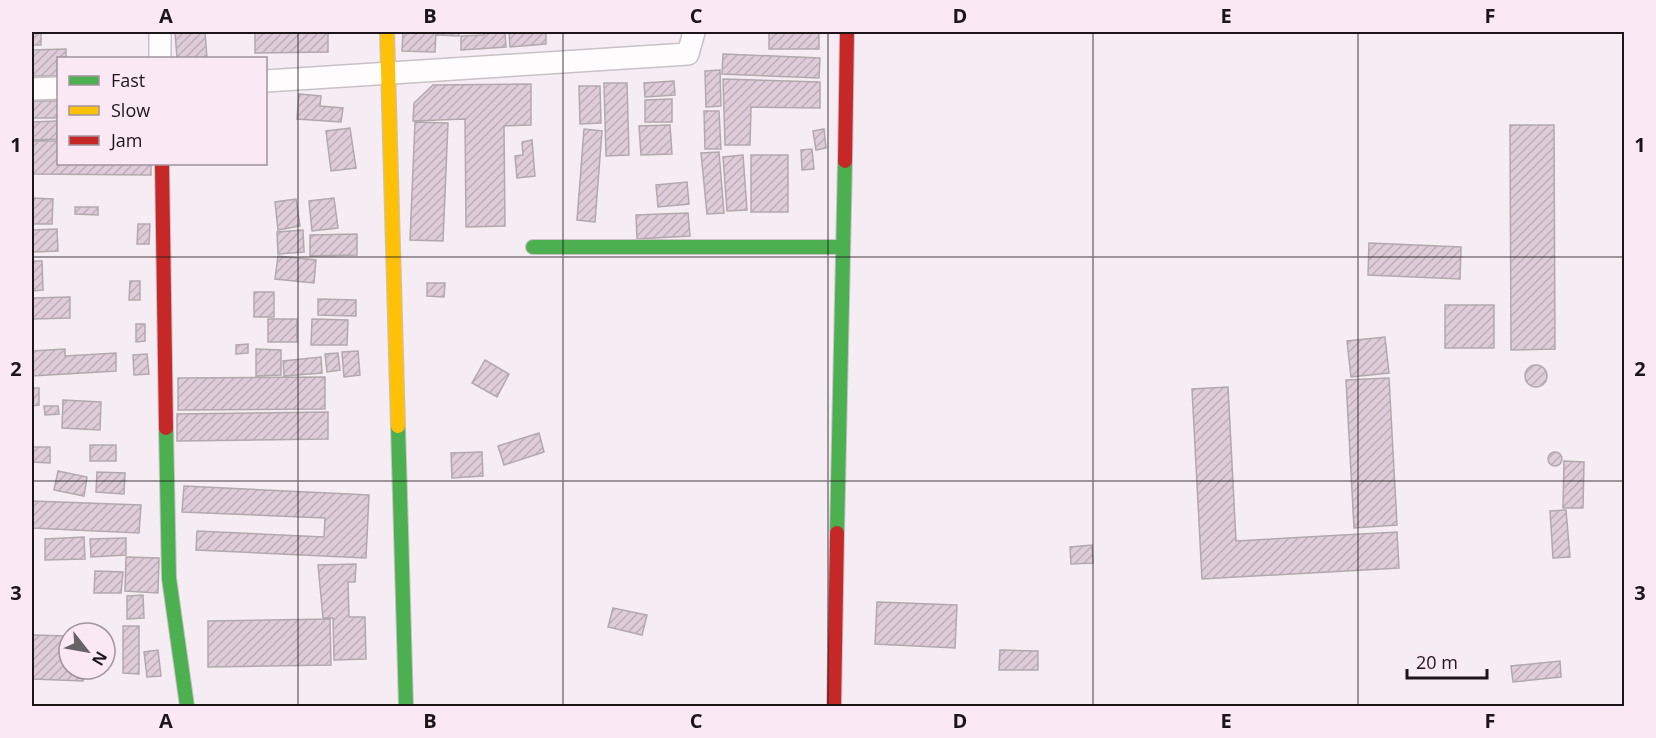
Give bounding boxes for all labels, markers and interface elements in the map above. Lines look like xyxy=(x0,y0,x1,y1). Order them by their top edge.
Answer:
text: A xyxy=(159,2,173,29)
text: B xyxy=(423,2,437,29)
text: C xyxy=(690,2,703,29)
text: D xyxy=(953,2,967,29)
text: E xyxy=(1220,2,1232,29)
text: F xyxy=(1485,2,1495,29)
legend xyxy=(57,57,267,165)
text: Fast xyxy=(111,68,145,92)
text: Slow xyxy=(111,98,150,122)
text: Jam xyxy=(109,128,143,152)
text: 1 xyxy=(10,131,22,158)
text: 1 xyxy=(1634,131,1646,158)
text: 2 xyxy=(10,355,22,382)
text: 2 xyxy=(1634,355,1646,382)
text: 3 xyxy=(10,579,22,606)
text: 3 xyxy=(1634,579,1646,606)
north arrow xyxy=(57,621,117,681)
scale bar xyxy=(1407,642,1486,680)
text: N xyxy=(87,647,113,670)
text: 20 m xyxy=(1416,650,1458,674)
text: A xyxy=(159,707,173,734)
text: B xyxy=(423,707,437,734)
text: C xyxy=(690,707,703,734)
text: D xyxy=(953,707,967,734)
text: E xyxy=(1220,707,1232,734)
text: F xyxy=(1485,707,1495,734)

